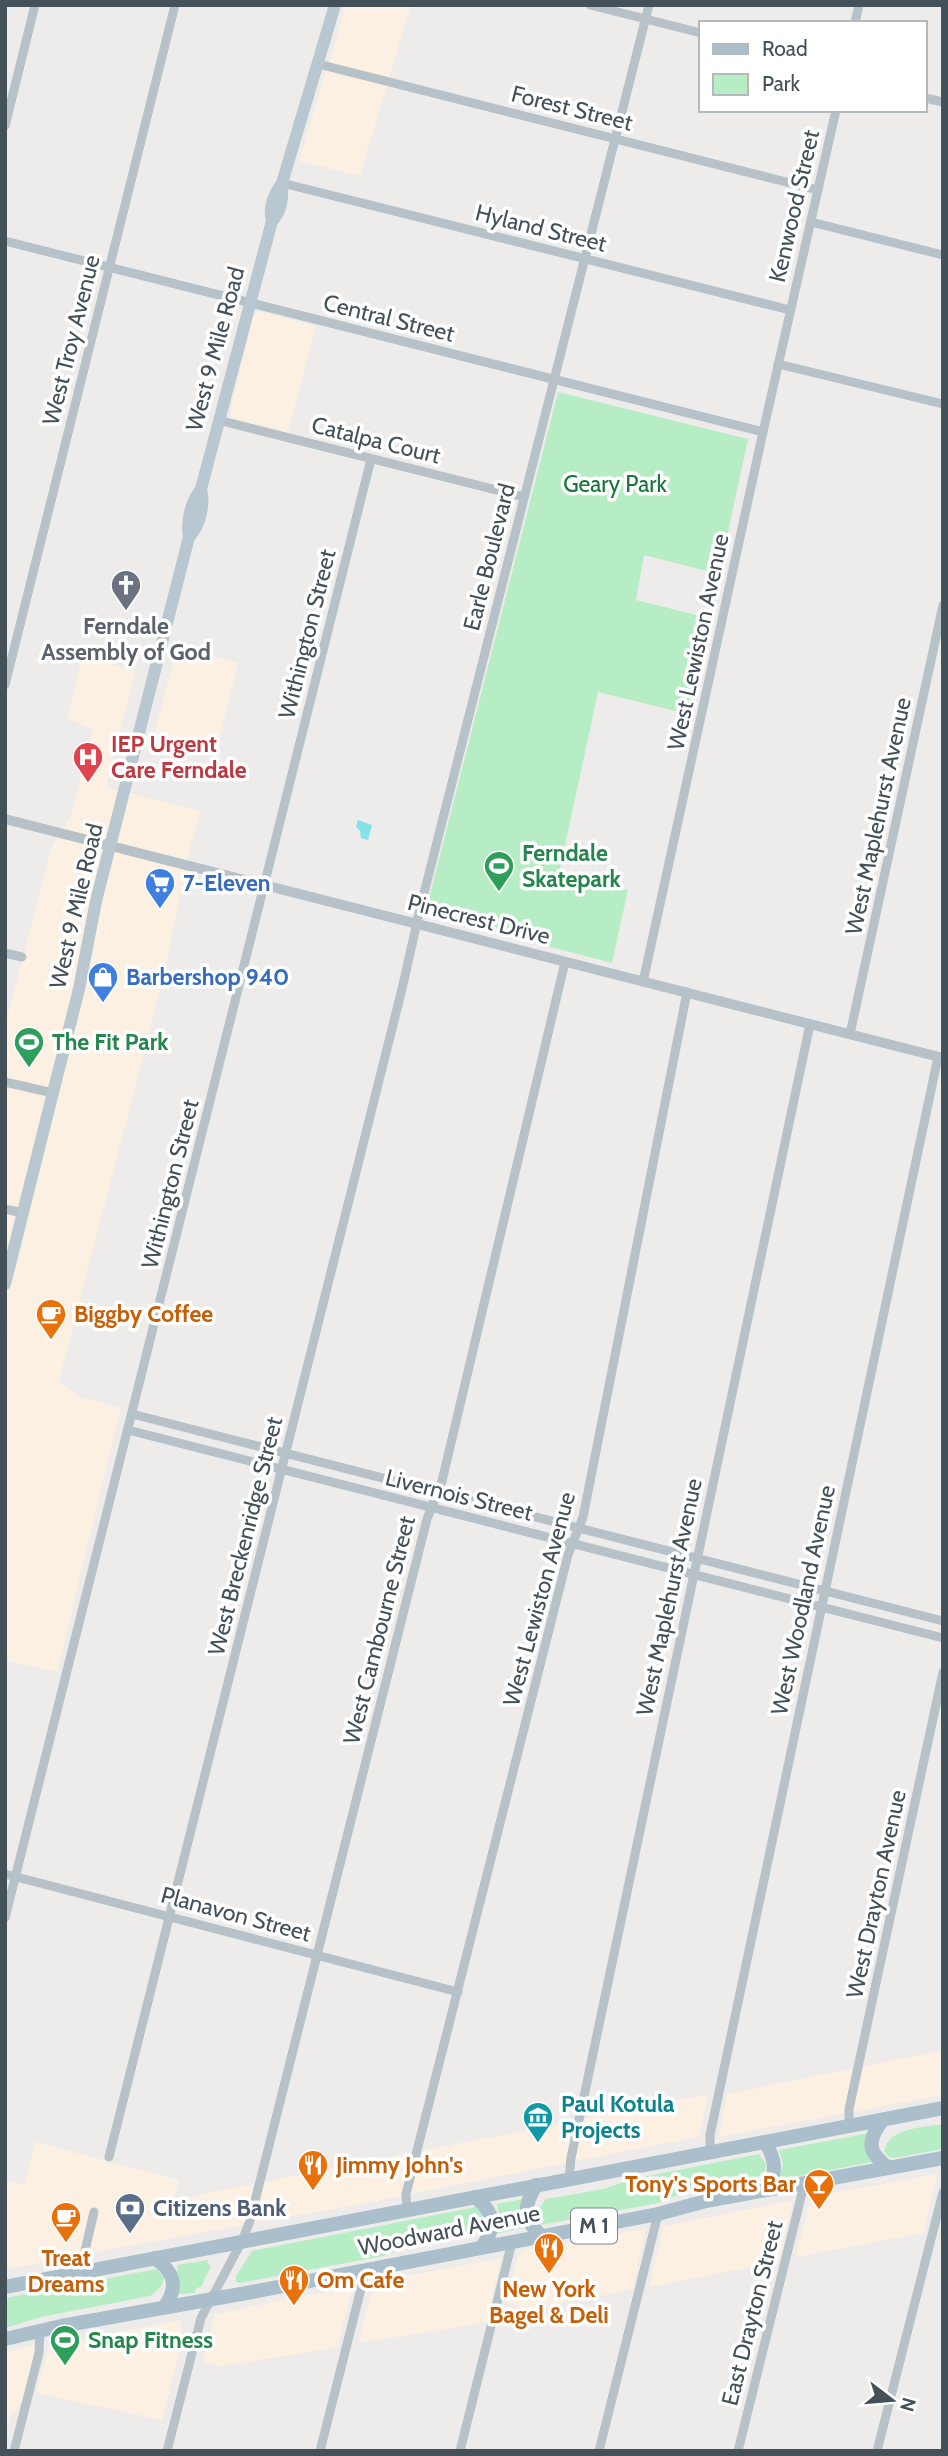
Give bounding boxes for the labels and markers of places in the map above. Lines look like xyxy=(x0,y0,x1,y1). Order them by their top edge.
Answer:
church icon: Ferndale Assembly of God xyxy=(109,568,143,612)
place label: Ferndale Assembly of God xyxy=(41,612,211,666)
place label: IEP Urgent Care Ferndale xyxy=(111,730,247,784)
hospital icon: IEP Urgent Care Ferndale xyxy=(71,740,105,784)
place label: Ferndale Skatepark xyxy=(522,839,621,893)
sports icon: Ferndale Skatepark xyxy=(482,849,516,893)
supermarket icon: 7-Eleven xyxy=(143,866,177,910)
place label: 7-Eleven xyxy=(183,869,270,897)
shop icon: Barbershop 940 xyxy=(86,960,120,1004)
place label: Barbershop 940 xyxy=(126,963,289,991)
sports icon: The Fit Park xyxy=(12,1025,46,1069)
place label: The Fit Park xyxy=(52,1028,169,1056)
cafe icon: Biggby Coffee xyxy=(34,1297,68,1341)
place label: Biggby Coffee xyxy=(74,1300,213,1328)
place label: Paul Kotula Projects xyxy=(561,2090,675,2144)
museum icon: Paul Kotula Projects xyxy=(521,2100,555,2144)
restaurant icon: Jimmy John's xyxy=(296,2148,330,2192)
place label: Jimmy John's xyxy=(335,2151,463,2179)
bar icon: Tony's Sports Bar xyxy=(802,2167,836,2211)
place label: Tony's Sports Bar xyxy=(625,2170,796,2198)
bank icon: Citizens Bank xyxy=(113,2191,147,2235)
place label: Citizens Bank xyxy=(153,2194,287,2222)
cafe icon: Treat Dreams xyxy=(49,2200,83,2244)
restaurant icon: New York Bagel & Deli xyxy=(532,2231,566,2275)
place label: Treat Dreams xyxy=(28,2244,105,2298)
restaurant icon: Om Cafe xyxy=(277,2263,311,2307)
place label: Om Cafe xyxy=(317,2266,405,2294)
place label: New York Bagel & Deli xyxy=(489,2275,609,2329)
sports icon: Snap Fitness xyxy=(48,2323,82,2367)
place label: Snap Fitness xyxy=(88,2326,213,2354)

